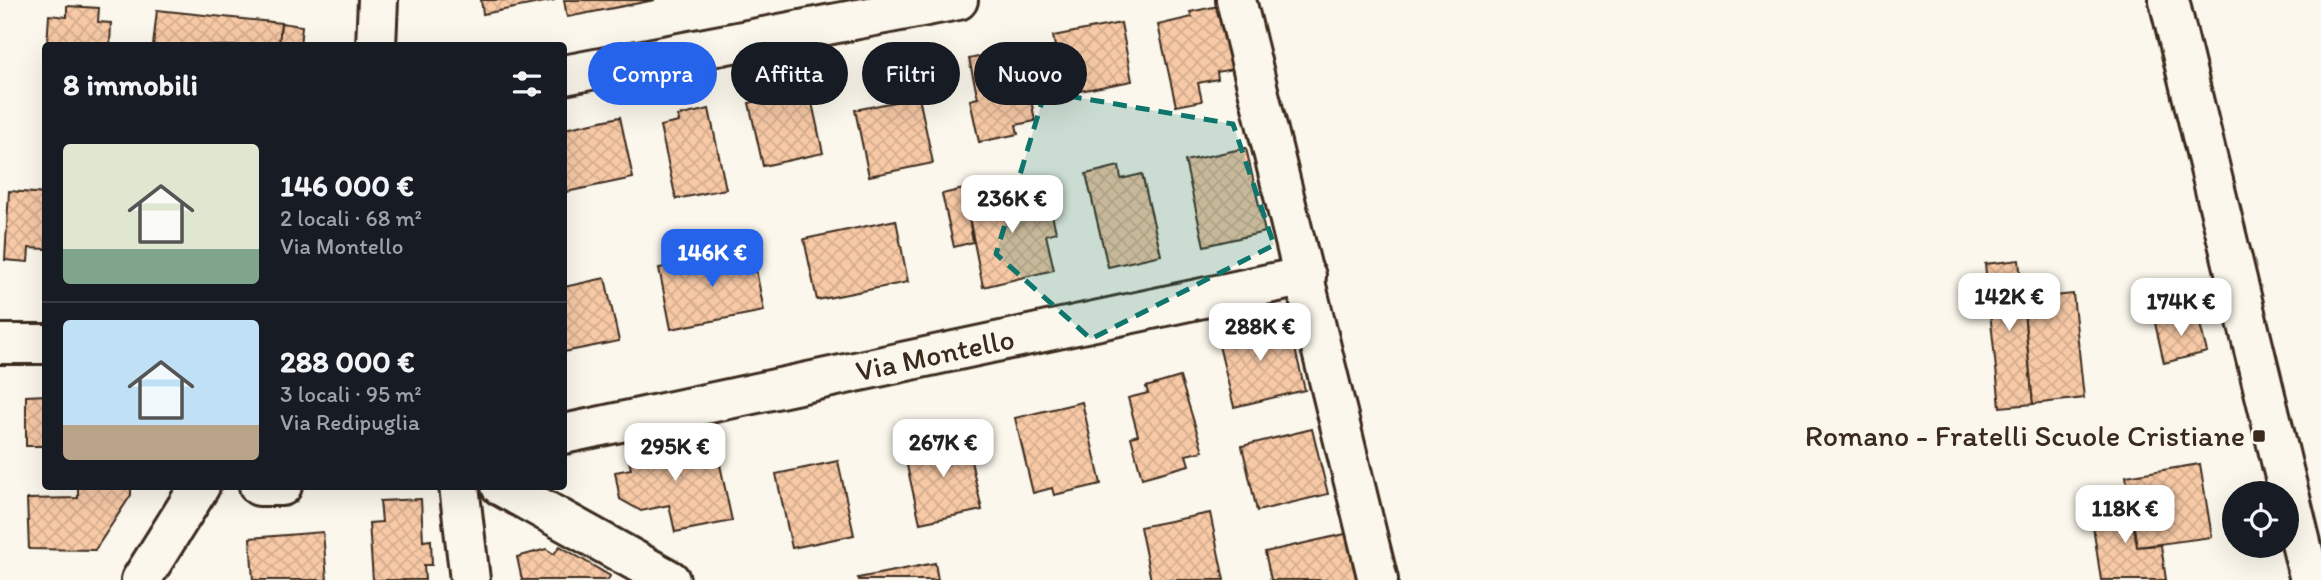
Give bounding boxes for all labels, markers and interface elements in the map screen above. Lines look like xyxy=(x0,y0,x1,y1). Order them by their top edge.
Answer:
chip: Compra xyxy=(588,42,717,105)
chip: Affitta xyxy=(731,42,848,105)
chip: Filtri xyxy=(862,42,960,105)
chip: Nuovo xyxy=(974,42,1087,105)
icon: filters xyxy=(508,65,546,103)
text: 8 immobili xyxy=(63,66,198,103)
text: 146 000 € xyxy=(280,167,414,204)
icon: home xyxy=(119,172,203,256)
pin: 236K € xyxy=(955,176,1069,235)
text: 236K € xyxy=(977,184,1047,212)
text: 2 locali · 68 m² xyxy=(280,204,422,232)
pin: 146K € xyxy=(655,230,769,289)
text: Via Montello xyxy=(280,232,403,260)
text: 146K € xyxy=(677,238,747,266)
pin: 142K € xyxy=(1952,274,2066,333)
pin: 174K € xyxy=(2124,278,2238,338)
text: 142K € xyxy=(1974,282,2044,310)
text: 174K € xyxy=(2147,287,2215,315)
pin: 288K € xyxy=(1203,304,1317,363)
text: 288K € xyxy=(1225,312,1295,340)
street label: Via Montello xyxy=(852,320,1017,389)
text: 288 000 € xyxy=(280,343,415,380)
icon: home xyxy=(119,348,203,432)
text: 3 locali · 95 m² xyxy=(280,380,422,408)
text: Via Redipuglia xyxy=(280,408,420,436)
place label: Romano - Fratelli Scuole Cristiane xyxy=(1805,417,2245,454)
pin: 267K € xyxy=(886,420,1000,479)
pin: 295K € xyxy=(618,424,732,483)
text: 267K € xyxy=(909,428,977,456)
marker: Romano - Fratelli Scuole Cristiane xyxy=(2251,428,2267,444)
text: 295K € xyxy=(640,432,710,460)
map controls xyxy=(2222,481,2299,558)
button: locate xyxy=(2222,481,2299,558)
pin: 118K € xyxy=(2068,486,2182,545)
text: 118K € xyxy=(2092,494,2158,522)

